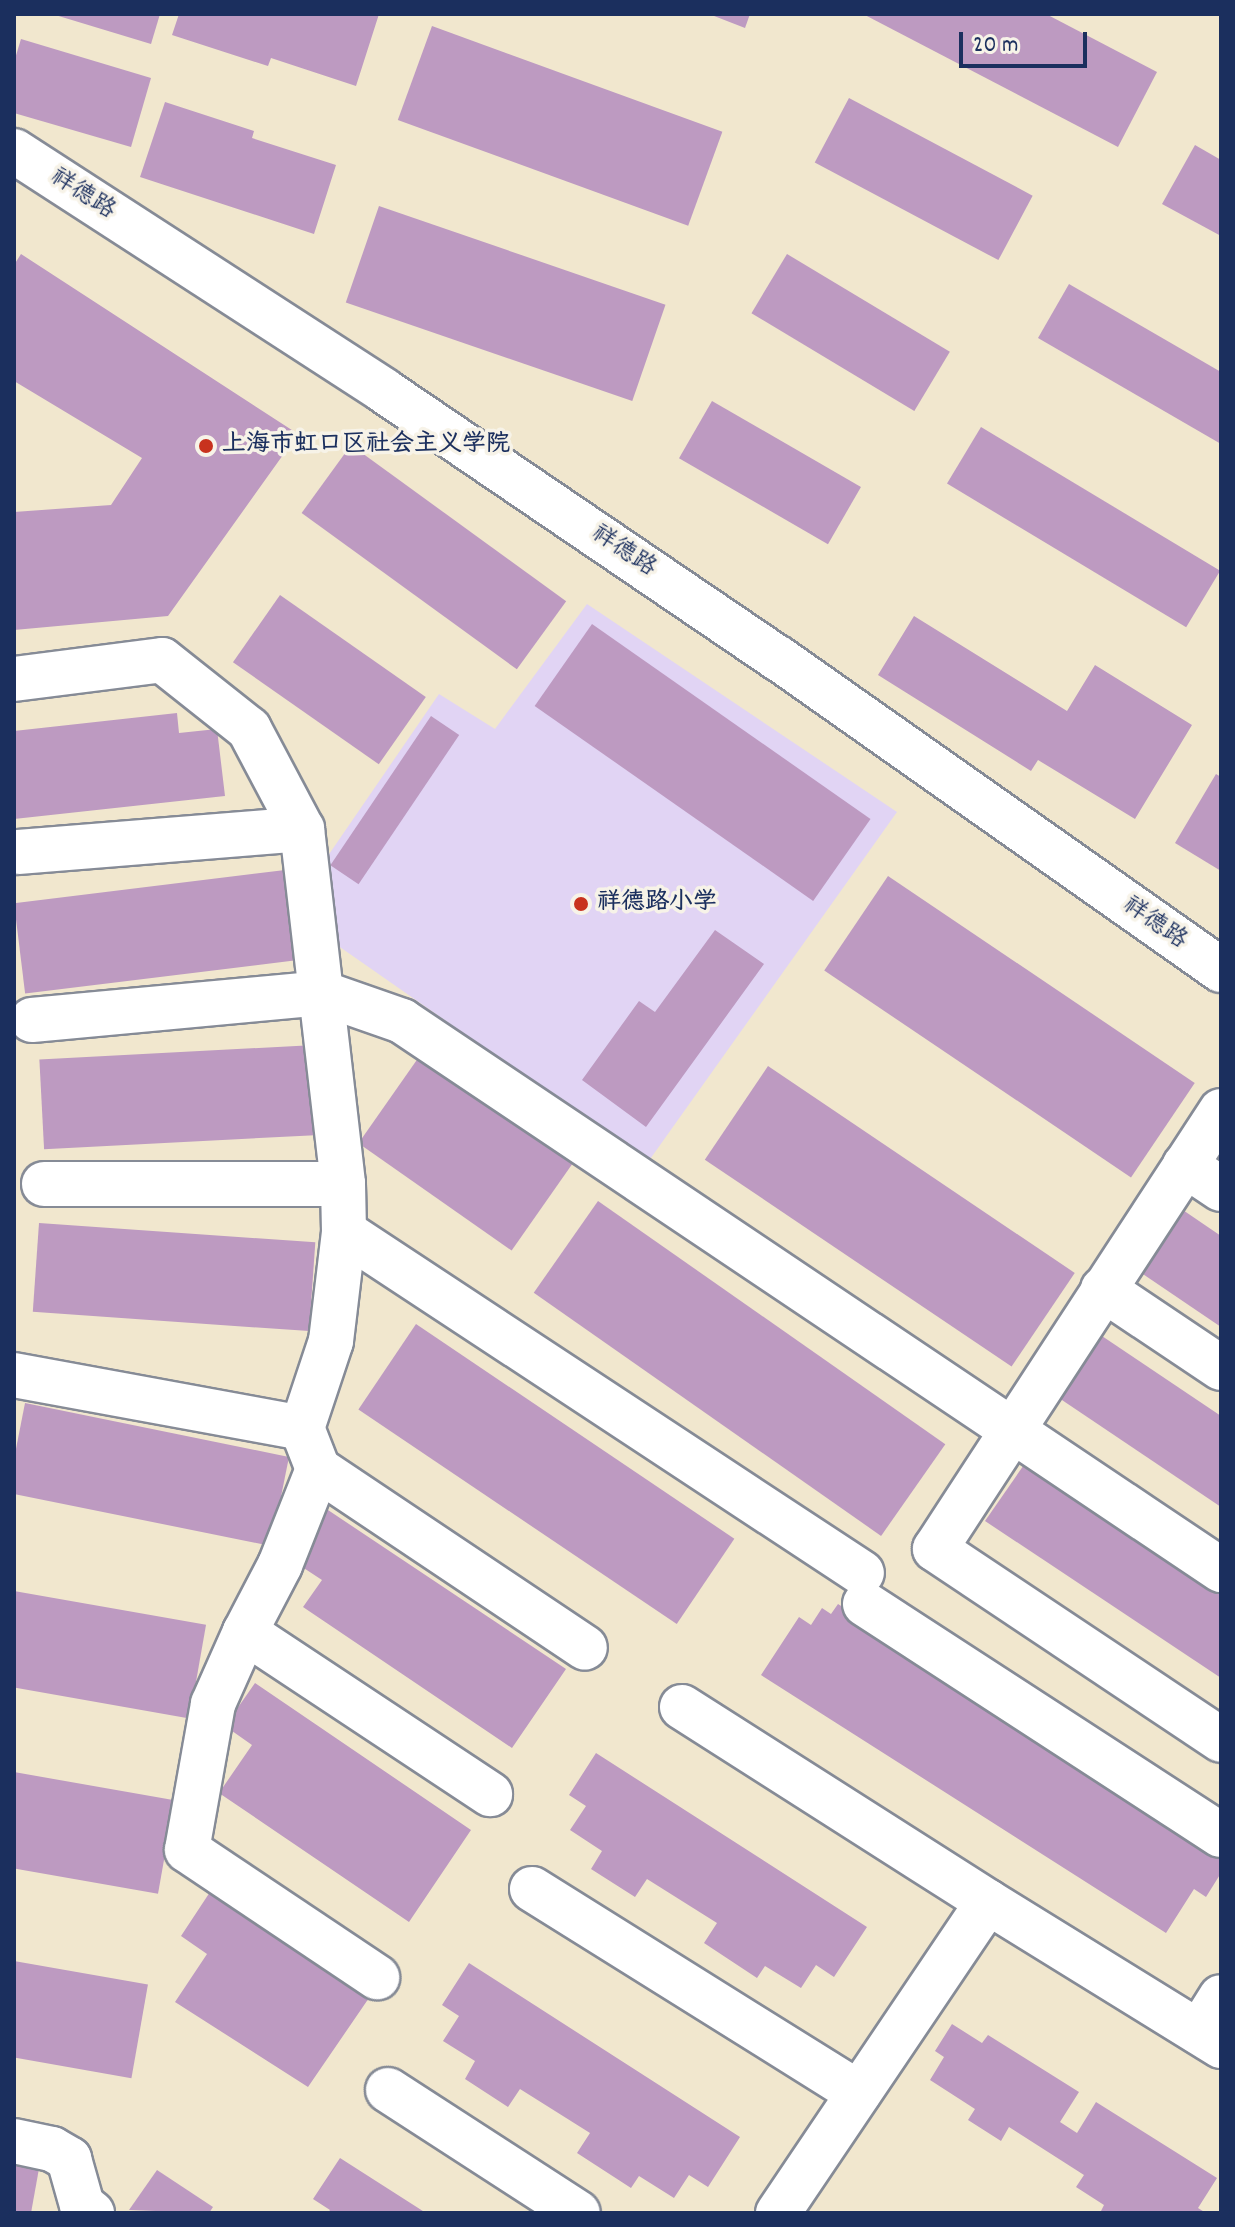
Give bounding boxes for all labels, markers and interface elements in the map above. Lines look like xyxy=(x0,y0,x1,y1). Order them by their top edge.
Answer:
scale bar xyxy=(963,16,1091,66)
text: 20 m xyxy=(973,29,1019,63)
street label: 祥德路 xyxy=(44,163,120,227)
place label: 上海市虹口区社会主义学院 xyxy=(222,432,510,460)
marker: 上海市虹口区社会主义学院 xyxy=(197,437,215,455)
street label: 祥德路 xyxy=(585,520,661,584)
place label: 祥德路小学 xyxy=(597,890,717,918)
street label: 祥德路 xyxy=(1116,892,1192,956)
marker: 祥德路小学 xyxy=(572,895,590,913)

